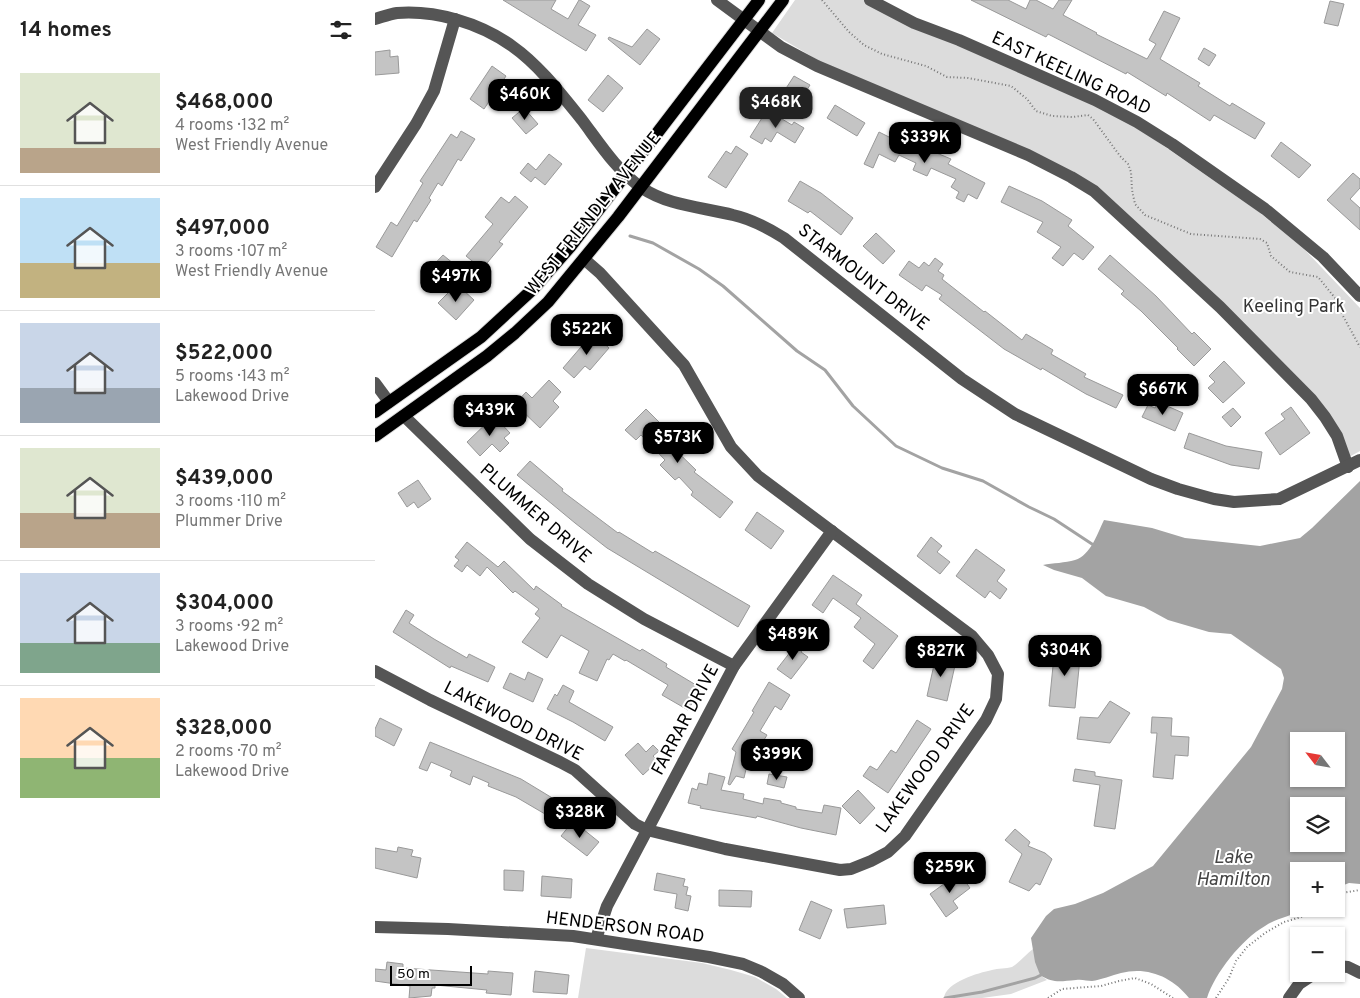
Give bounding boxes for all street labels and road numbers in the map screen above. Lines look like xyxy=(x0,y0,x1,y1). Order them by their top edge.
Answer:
street label: EAST KEELING ROAD xyxy=(988,27,1154,121)
street label: WEST FRIENDLY AVENUE xyxy=(521,128,667,300)
street label: STARMOUNT DRIVE xyxy=(793,219,933,337)
street label: PLUMMER DRIVE xyxy=(474,459,596,569)
street label: FARRAR DRIVE xyxy=(647,661,725,779)
street label: LAKEWOOD DRIVE xyxy=(439,677,587,767)
street label: LAKEWOOD DRIVE xyxy=(871,700,981,838)
street label: HENDERSON ROAD xyxy=(544,907,706,949)

